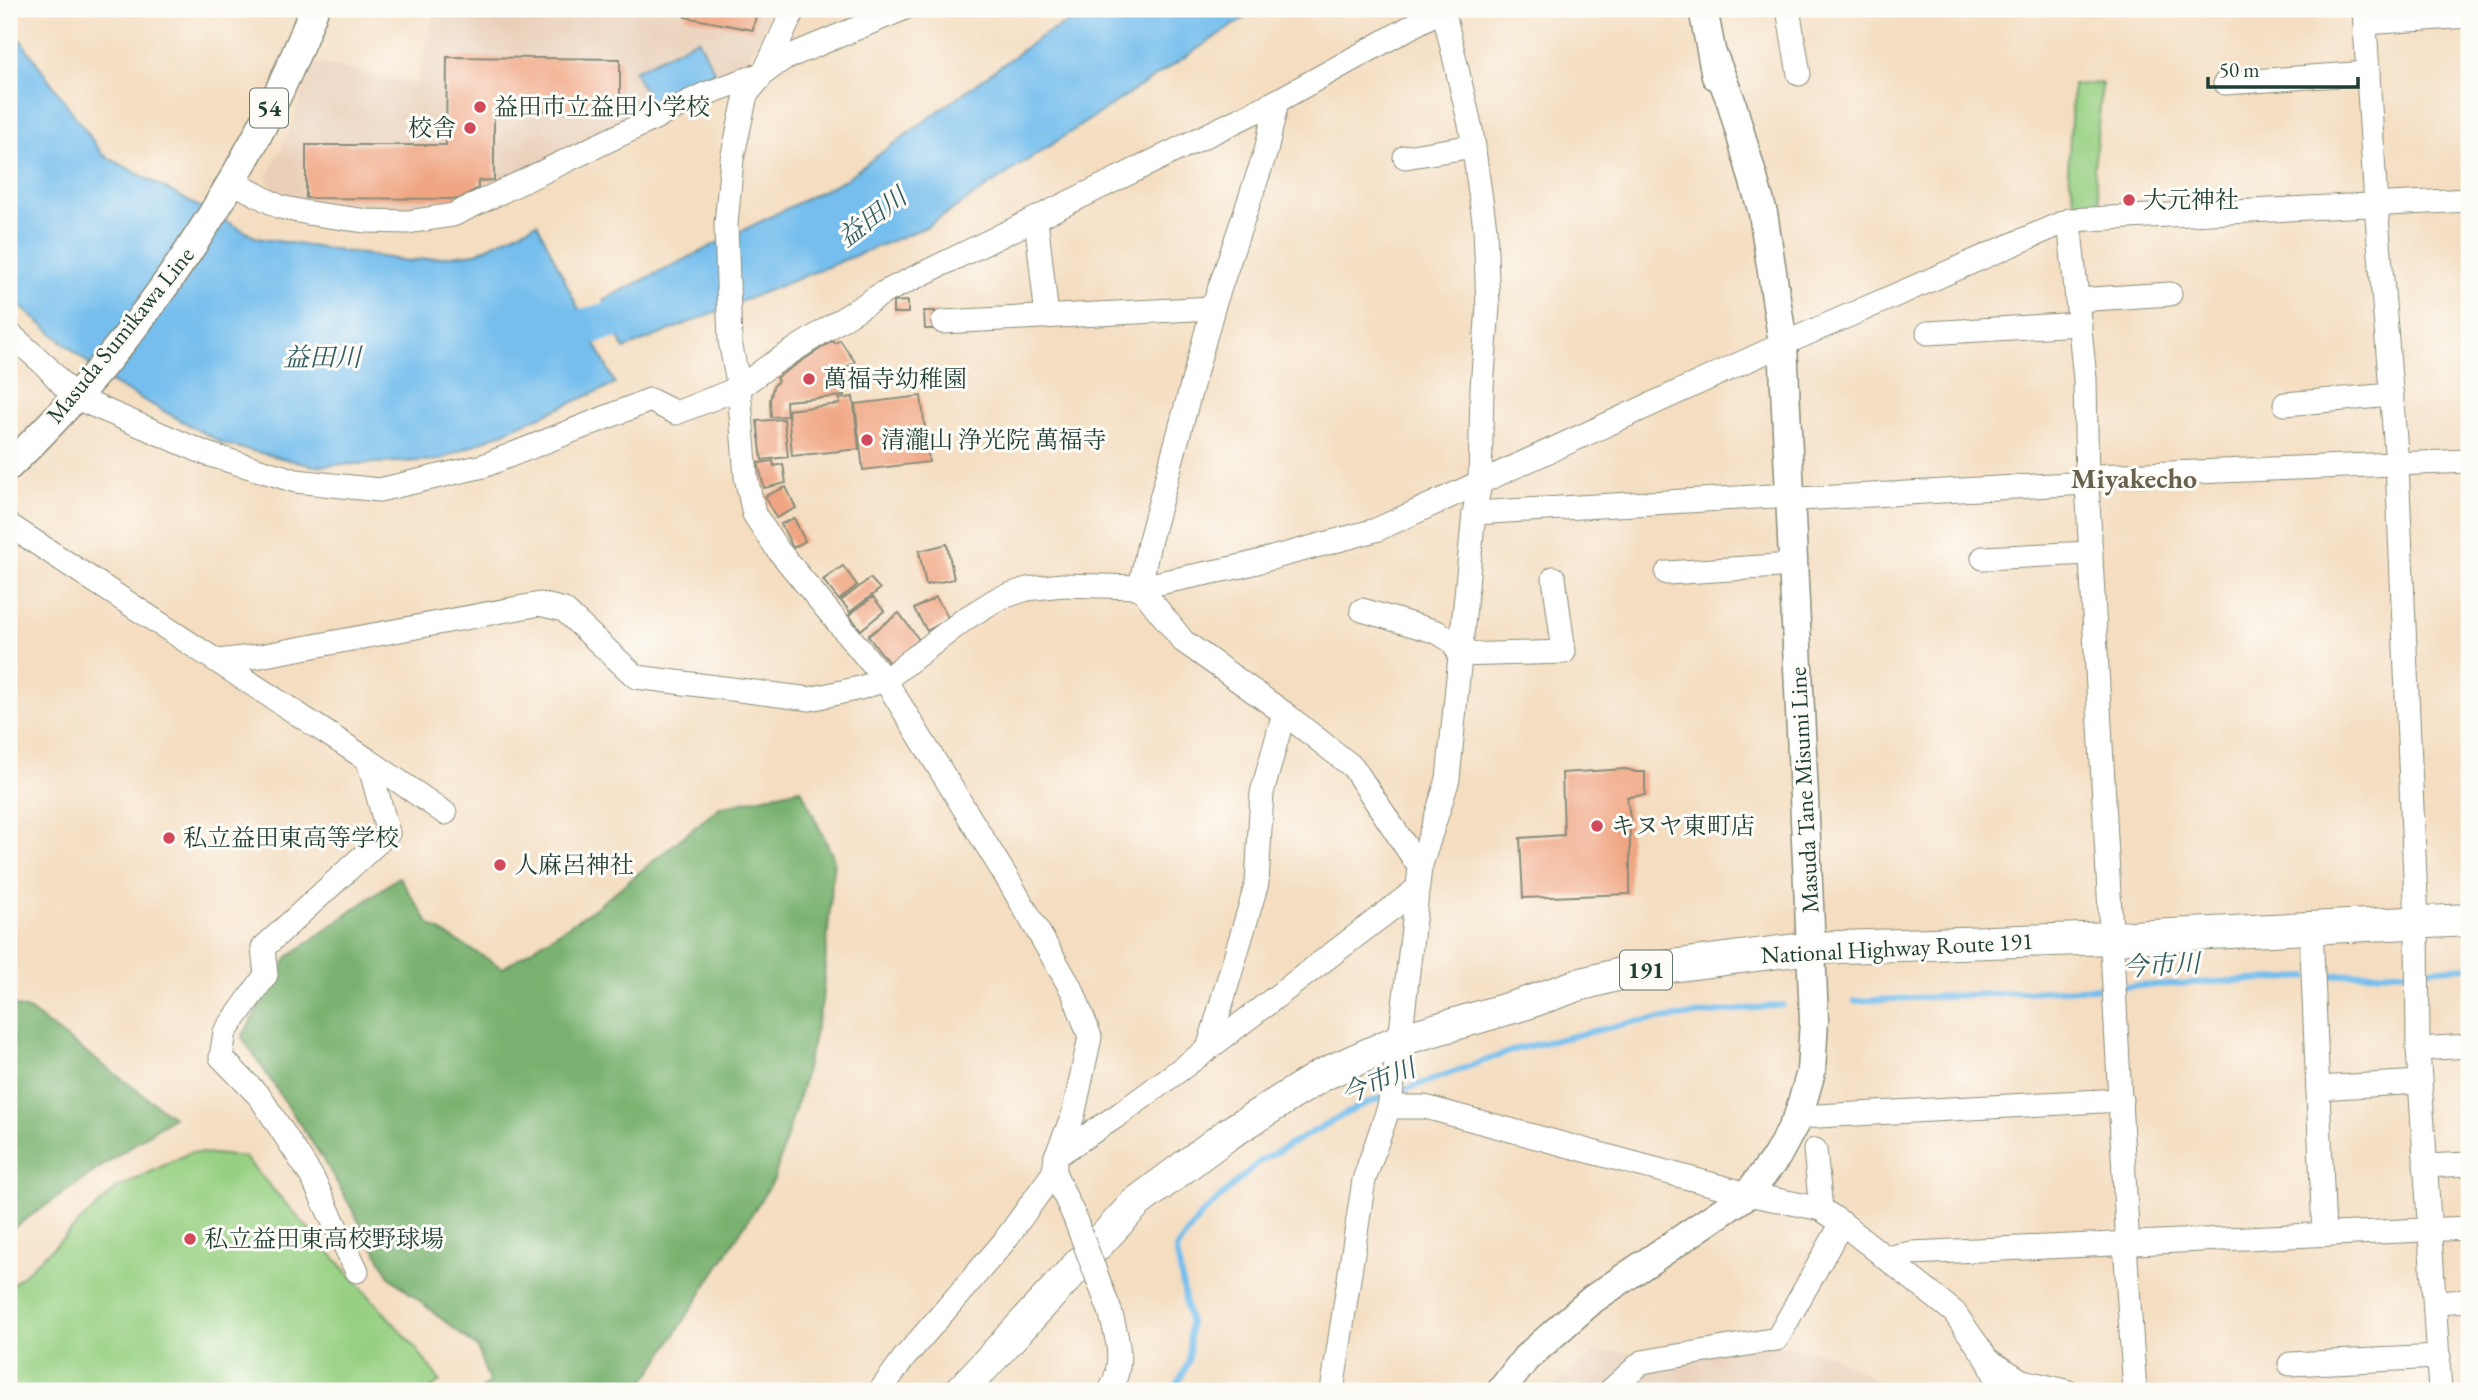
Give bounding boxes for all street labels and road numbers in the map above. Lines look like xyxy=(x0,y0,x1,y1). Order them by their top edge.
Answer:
road number: 54 xyxy=(250,88,288,128)
street label: Masuda Sumikawa Line xyxy=(39,240,200,429)
street label: Masuda Tane Misumi Line xyxy=(1782,666,1825,914)
street label: National Highway Route 191 xyxy=(1760,925,2034,970)
road number: 191 xyxy=(1620,951,1672,990)

